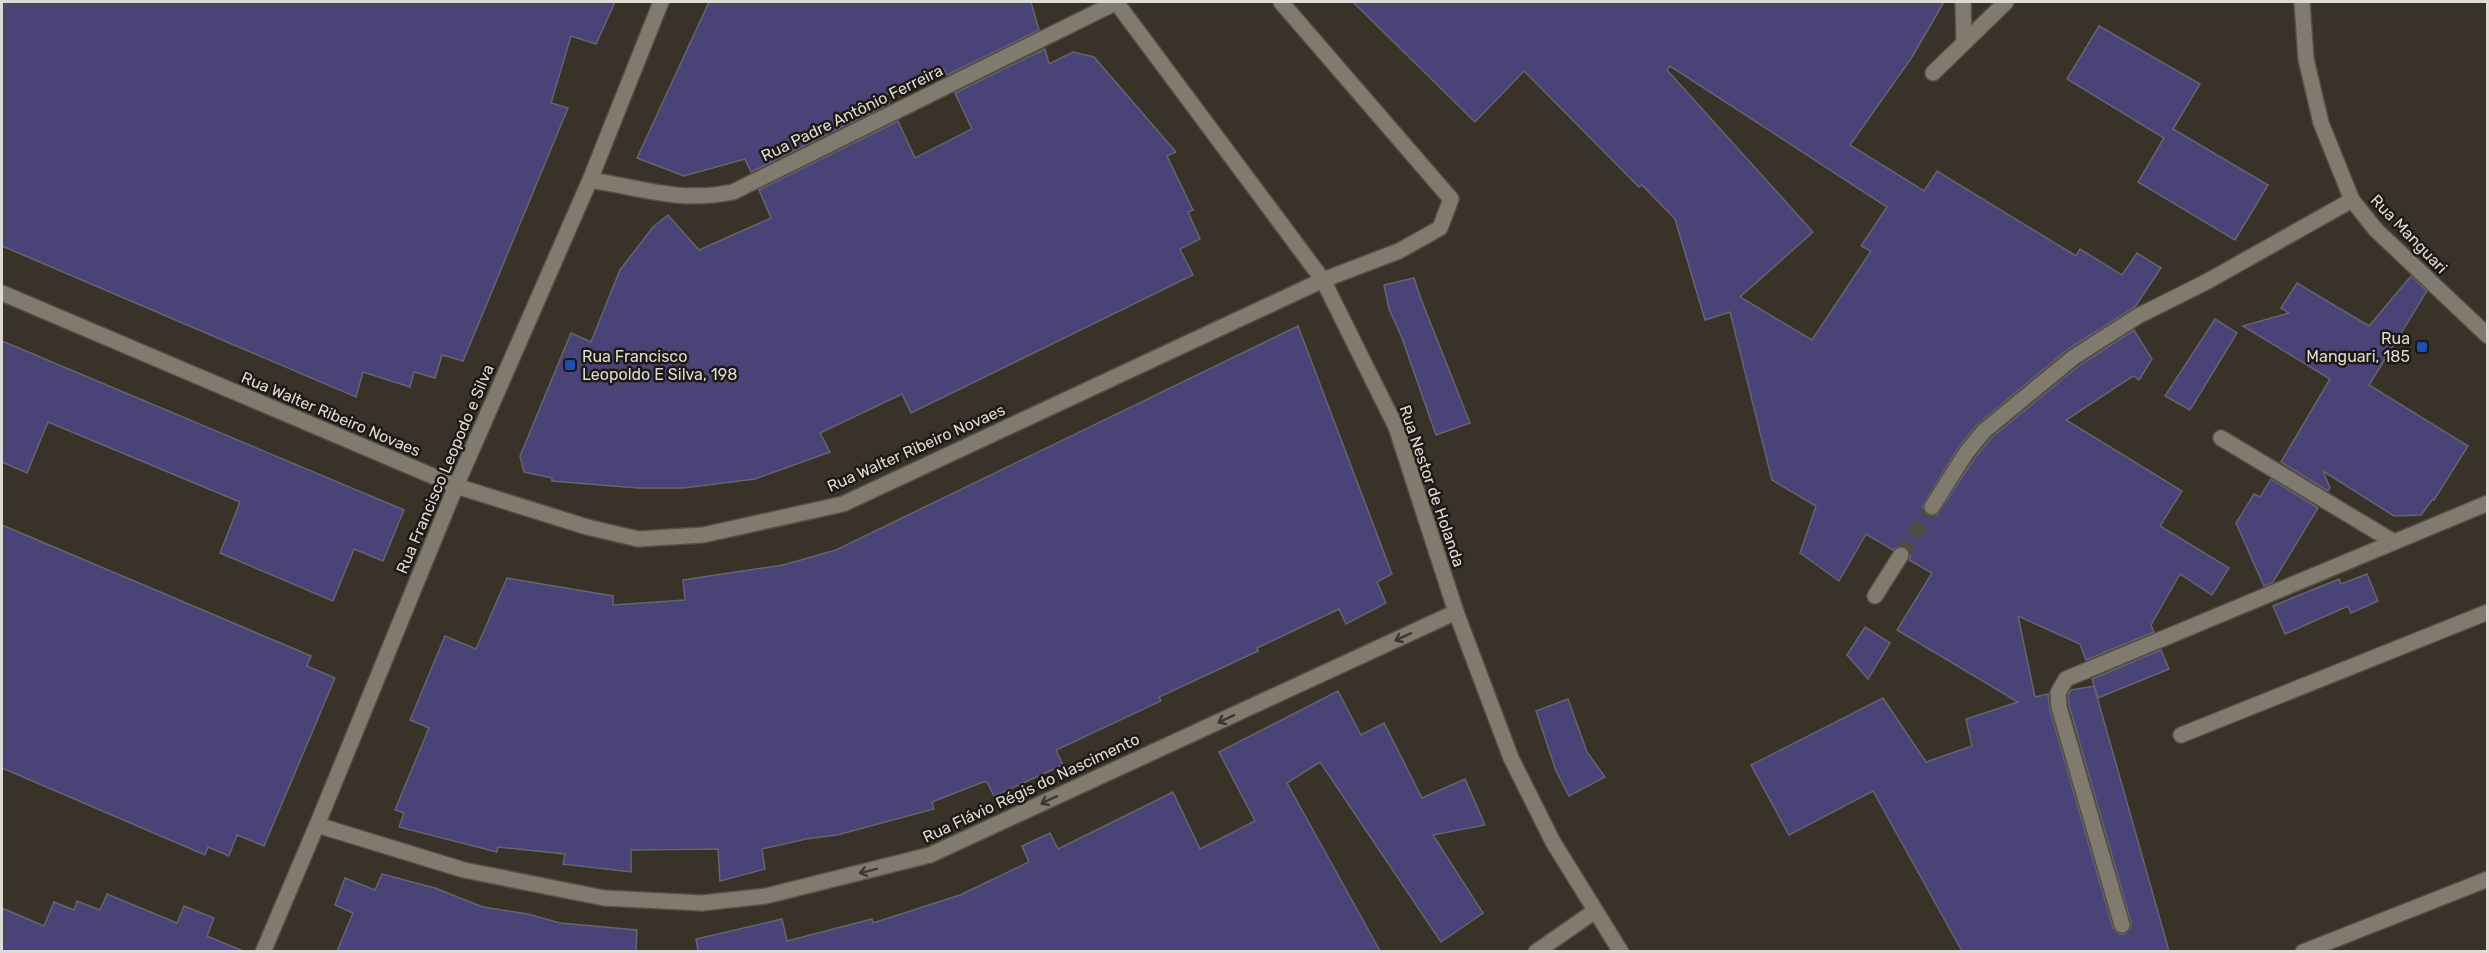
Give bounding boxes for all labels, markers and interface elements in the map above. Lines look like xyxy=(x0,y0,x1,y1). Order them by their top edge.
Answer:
street label: Rua Padre Antônio Ferreira xyxy=(758,61,946,165)
street label: Rua Manguari xyxy=(2367,191,2451,277)
place label: Rua Manguari, 185 xyxy=(2306,329,2410,366)
marker: Rua Manguari, 185 xyxy=(2415,340,2429,354)
place label: Rua Francisco Leopoldo E Silva, 198 xyxy=(582,347,737,384)
marker: Rua Francisco Leopoldo E Silva, 198 xyxy=(563,358,577,372)
street label: Rua Francisco Leopodo e Silva xyxy=(392,361,498,577)
street label: Rua Walter Ribeiro Novaes xyxy=(239,368,423,460)
street label: Rua Walter Ribeiro Novaes xyxy=(824,400,1008,496)
street label: Rua Nestor de Holanda xyxy=(1395,403,1469,569)
one-way arrow xyxy=(1395,631,1413,643)
one-way arrow xyxy=(1218,713,1236,725)
street label: Rua Flávio Régis do Nascimento xyxy=(920,729,1142,847)
one-way arrow xyxy=(1041,795,1059,807)
one-way arrow xyxy=(859,865,878,877)

